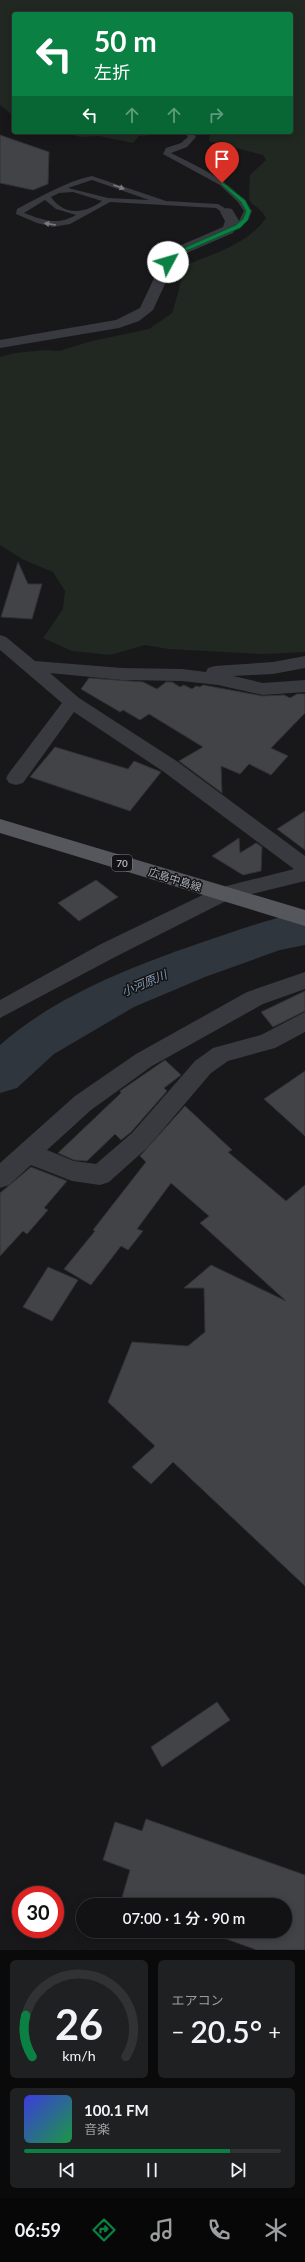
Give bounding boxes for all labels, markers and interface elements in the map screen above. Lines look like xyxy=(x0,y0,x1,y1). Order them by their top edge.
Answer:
text: 50 m xyxy=(94,24,157,58)
icon: left xyxy=(28,28,80,80)
text: 左折 xyxy=(94,61,130,83)
icon: left xyxy=(79,104,101,126)
icon: ahead xyxy=(121,104,143,126)
icon: ahead xyxy=(163,104,185,126)
icon: right xyxy=(205,104,227,126)
pin xyxy=(205,142,239,183)
icon: arrive xyxy=(211,148,233,170)
one-way arrow xyxy=(114,184,126,190)
one-way arrow xyxy=(44,221,56,227)
position arrow xyxy=(147,241,189,283)
road number: 70 xyxy=(112,855,132,871)
street label: 広島中島線 xyxy=(147,865,203,893)
water label: 小河原川 xyxy=(119,966,171,999)
speed limit sign: 30 xyxy=(12,1886,64,1938)
text: 07:00 · 1 分 · 90 m xyxy=(123,1909,245,1927)
text: エアコン xyxy=(172,1992,224,2008)
text: 26 xyxy=(55,1999,103,2049)
text: 20.5° xyxy=(190,2013,262,2049)
text: − xyxy=(172,2018,184,2045)
text: + xyxy=(268,2018,281,2045)
text: km/h xyxy=(62,2047,95,2064)
text: 100.1 FM xyxy=(84,2101,149,2119)
text: 音楽 xyxy=(84,2121,110,2137)
icon: previous xyxy=(56,2159,78,2181)
icon: pause xyxy=(141,2159,163,2181)
icon: next xyxy=(227,2159,249,2181)
icon: directions xyxy=(90,2216,118,2244)
icon: music xyxy=(148,2216,176,2244)
icon: phone xyxy=(205,2216,233,2244)
icon: climate xyxy=(262,2216,290,2244)
text: 06:59 xyxy=(15,2219,61,2241)

